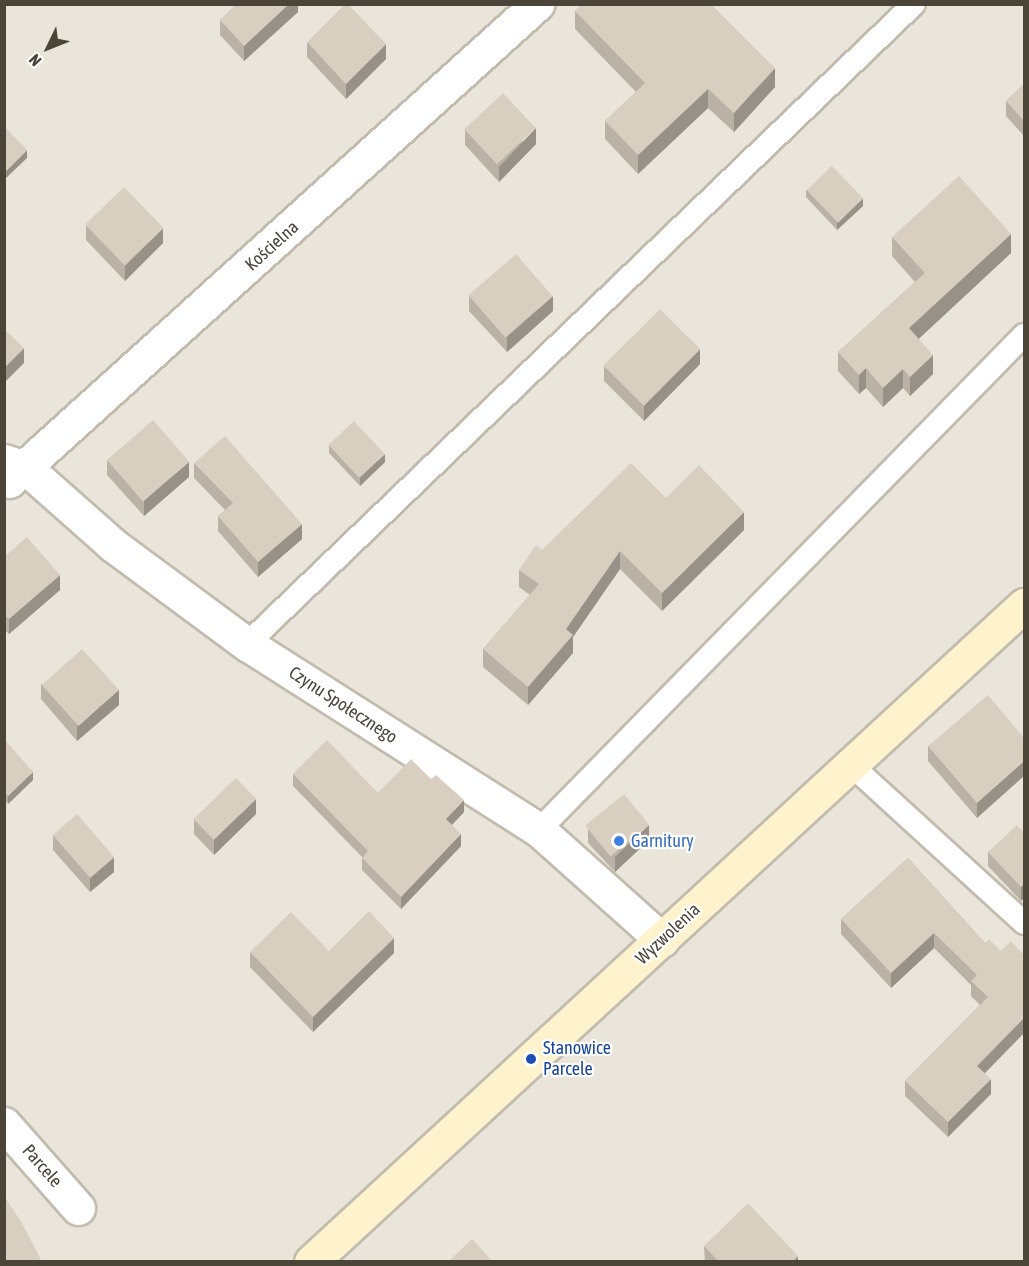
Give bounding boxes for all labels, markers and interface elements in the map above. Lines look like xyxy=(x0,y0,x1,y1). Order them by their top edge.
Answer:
north arrow xyxy=(18,18,78,78)
text: N xyxy=(25,51,45,70)
street label: Kościelna xyxy=(241,217,303,275)
street label: Czynu Społecznego xyxy=(285,662,401,748)
place label: Garnitury xyxy=(631,830,694,852)
marker: Garnitury xyxy=(612,834,626,848)
street label: Wyzwolenia xyxy=(631,899,705,969)
place label: Stanowice Parcele xyxy=(543,1038,611,1080)
marker: Stanowice Parcele xyxy=(524,1052,538,1066)
street label: Parcele xyxy=(18,1140,66,1192)

